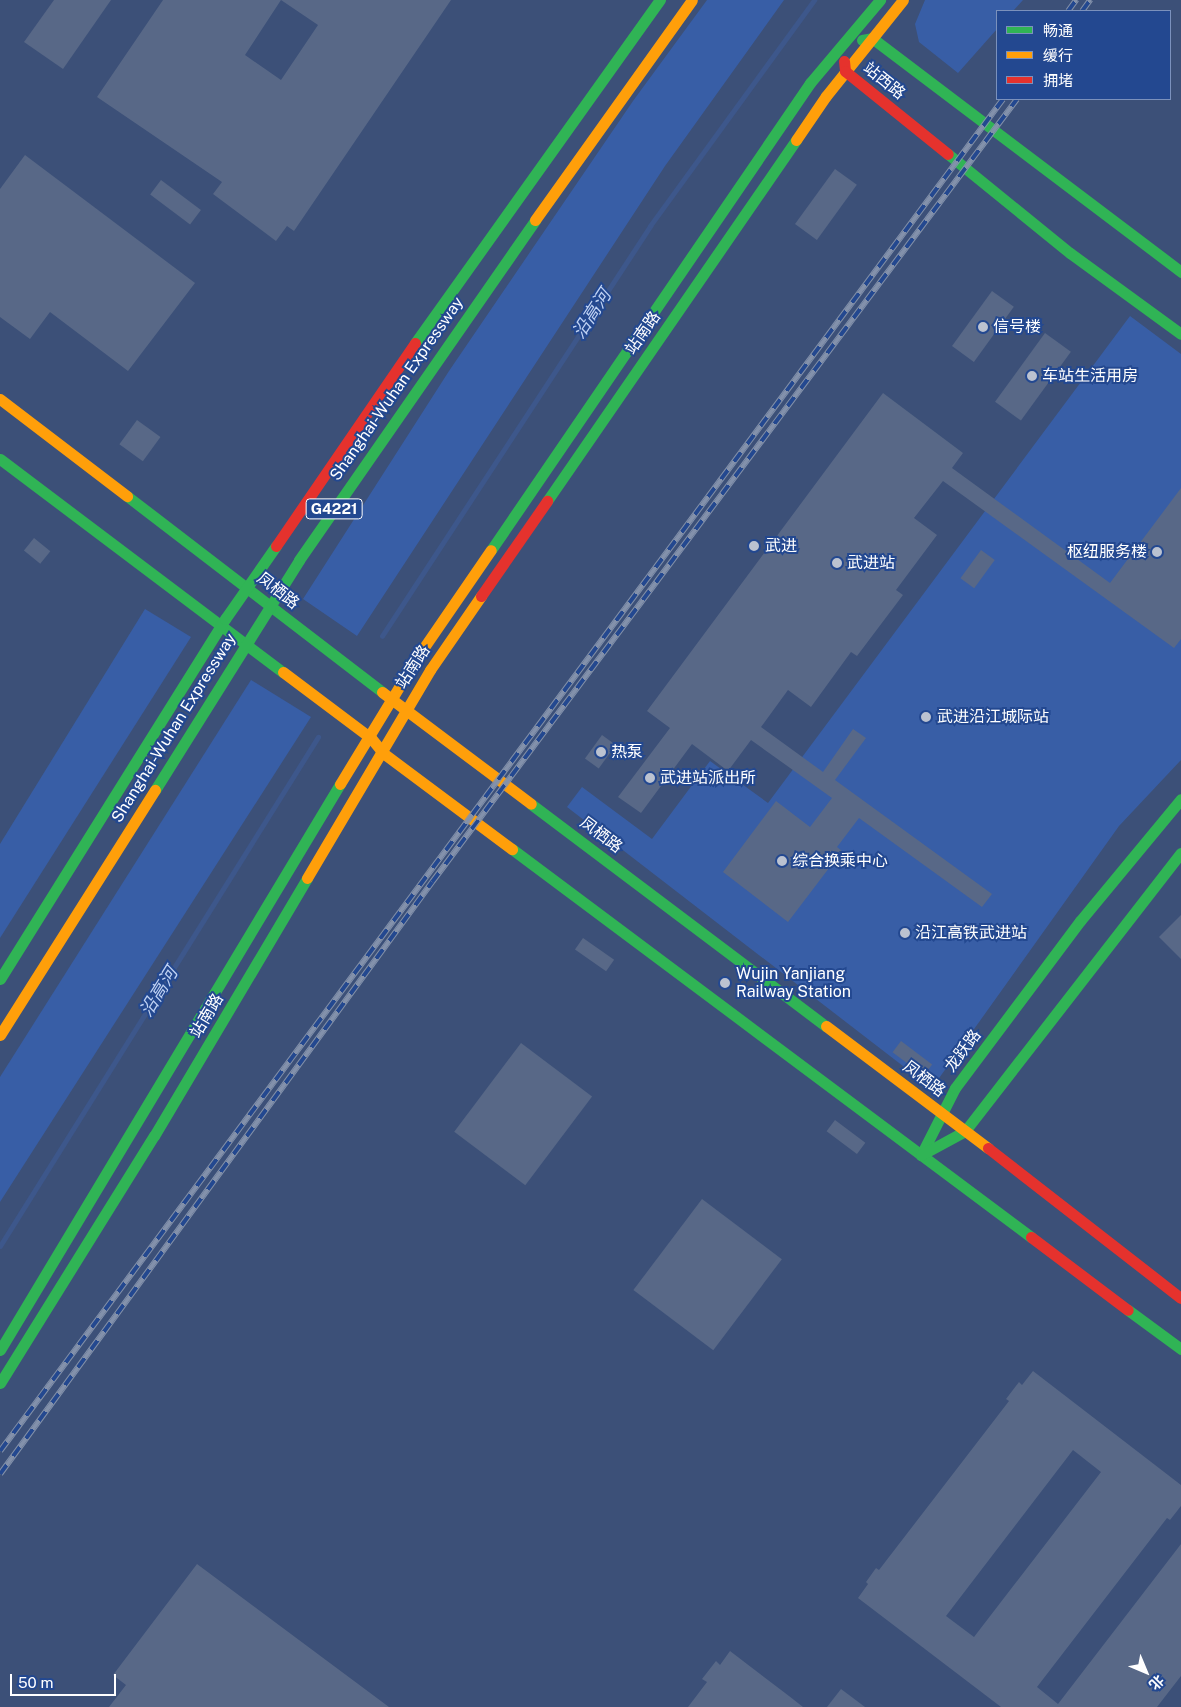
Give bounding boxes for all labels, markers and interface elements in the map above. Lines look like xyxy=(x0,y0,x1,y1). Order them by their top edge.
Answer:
legend xyxy=(996,10,1171,100)
text: 畅通 xyxy=(1043,22,1073,39)
text: 缓行 xyxy=(1043,47,1073,64)
street label: 站西路 xyxy=(859,58,909,104)
text: 拥堵 xyxy=(1043,72,1073,89)
water label: 沿高河 xyxy=(568,285,616,343)
street label: Shanghai-Wuhan Expressway xyxy=(326,294,468,484)
street label: 站南路 xyxy=(621,308,665,358)
place label: 信号楼 xyxy=(993,317,1041,337)
marker: 信号楼 xyxy=(977,321,989,333)
place label: 车站生活用房 xyxy=(1042,366,1138,386)
marker: 车站生活用房 xyxy=(1026,370,1038,382)
road number: G4221 xyxy=(305,496,363,522)
place label: 武进 xyxy=(765,536,797,556)
marker: 武进 xyxy=(747,539,761,553)
place label: 枢纽服务楼 xyxy=(1067,542,1147,562)
marker: 枢纽服务楼 xyxy=(1151,546,1163,558)
place label: 武进站 xyxy=(847,553,895,573)
marker: 武进站 xyxy=(831,557,843,569)
street label: 凤栖路 xyxy=(253,569,303,613)
street label: Shanghai-Wuhan Expressway xyxy=(108,630,240,826)
street label: 站南路 xyxy=(392,642,434,692)
place label: 武进沿江城际站 xyxy=(937,707,1049,727)
marker: 武进沿江城际站 xyxy=(919,710,933,724)
place label: 热泵 xyxy=(611,742,643,762)
marker: 热泵 xyxy=(595,746,607,758)
place label: 武进站派出所 xyxy=(660,768,756,788)
marker: 武进站派出所 xyxy=(644,772,656,784)
street label: 凤栖路 xyxy=(576,813,626,857)
place label: 综合换乘中心 xyxy=(792,851,888,871)
marker: 综合换乘中心 xyxy=(776,855,788,867)
place label: 沿江高铁武进站 xyxy=(915,923,1027,943)
marker: 沿江高铁武进站 xyxy=(899,927,911,939)
water label: 沿高河 xyxy=(136,963,182,1021)
place label: Wujin Yanjiang Railway Station xyxy=(736,964,851,1002)
marker: Wujin Yanjiang Railway Station xyxy=(718,976,732,990)
street label: 站南路 xyxy=(186,990,228,1042)
street label: 龙跃路 xyxy=(941,1026,985,1076)
street label: 凤栖路 xyxy=(899,1057,949,1101)
north arrow xyxy=(1121,1647,1171,1697)
scale bar xyxy=(12,1664,119,1696)
text: 北 xyxy=(1146,1672,1167,1693)
text: 50 m xyxy=(18,1674,53,1691)

